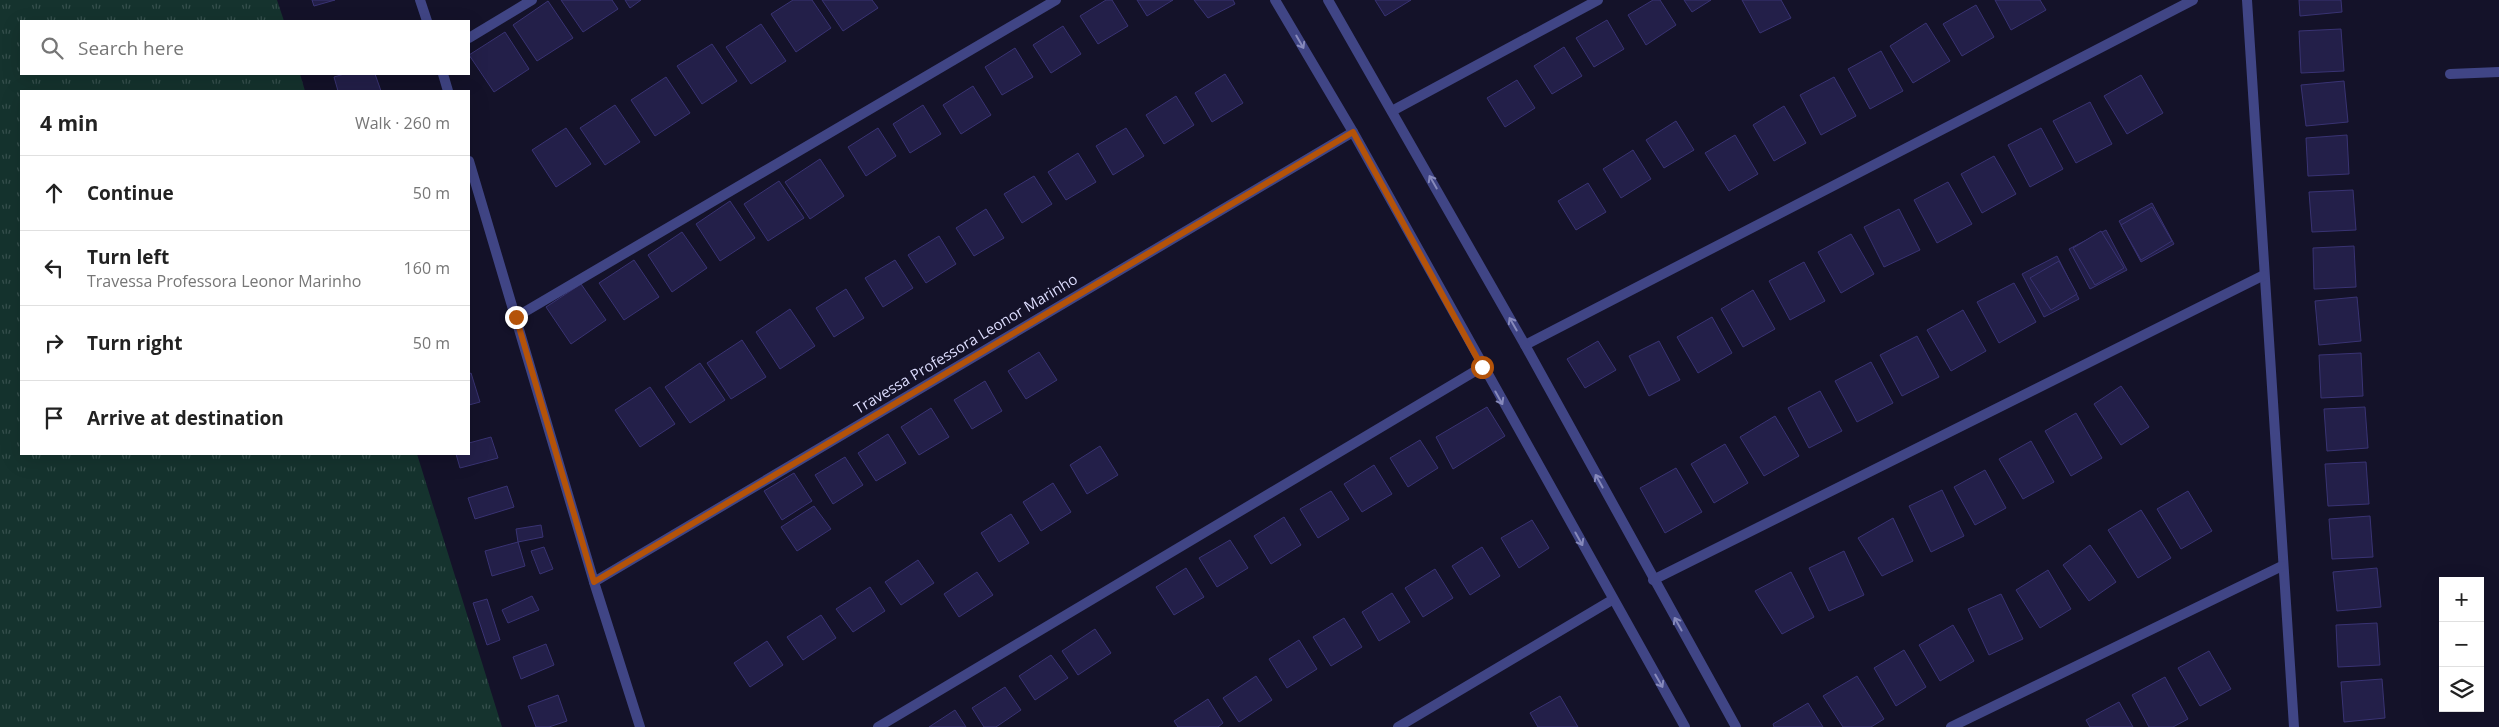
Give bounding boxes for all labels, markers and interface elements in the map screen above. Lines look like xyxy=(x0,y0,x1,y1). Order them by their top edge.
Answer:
search box xyxy=(20,20,470,75)
icon: search xyxy=(38,34,66,62)
one-way arrow xyxy=(1296,34,1306,49)
text: Search here xyxy=(78,35,184,61)
text: 4 min xyxy=(40,109,98,137)
text: Walk · 260 m xyxy=(355,112,450,134)
one-way arrow xyxy=(1427,176,1437,190)
icon: ahead xyxy=(40,179,68,207)
text: Continue xyxy=(87,180,174,206)
text: 50 m xyxy=(413,182,450,204)
text: Turn left xyxy=(87,244,169,270)
icon: left xyxy=(40,254,68,282)
text: 160 m xyxy=(404,257,450,279)
street label: Travessa Professora Leonor Marinho xyxy=(850,268,1081,418)
text: Travessa Professora Leonor Marinho xyxy=(87,270,361,292)
route end xyxy=(505,306,528,329)
one-way arrow xyxy=(1507,317,1517,331)
icon: right xyxy=(40,329,68,357)
text: Turn right xyxy=(87,330,182,356)
text: 50 m xyxy=(413,332,450,354)
route start xyxy=(1471,356,1494,379)
one-way arrow xyxy=(1495,390,1505,404)
icon: arrive xyxy=(40,404,68,432)
text: Arrive at destination xyxy=(87,405,284,431)
one-way arrow xyxy=(1594,475,1604,489)
one-way arrow xyxy=(1574,532,1584,546)
map controls xyxy=(2439,577,2484,712)
button: + xyxy=(2439,577,2484,622)
one-way arrow xyxy=(1673,616,1683,631)
button: − xyxy=(2439,622,2484,667)
button: layers xyxy=(2439,667,2484,712)
one-way arrow xyxy=(1654,673,1664,687)

